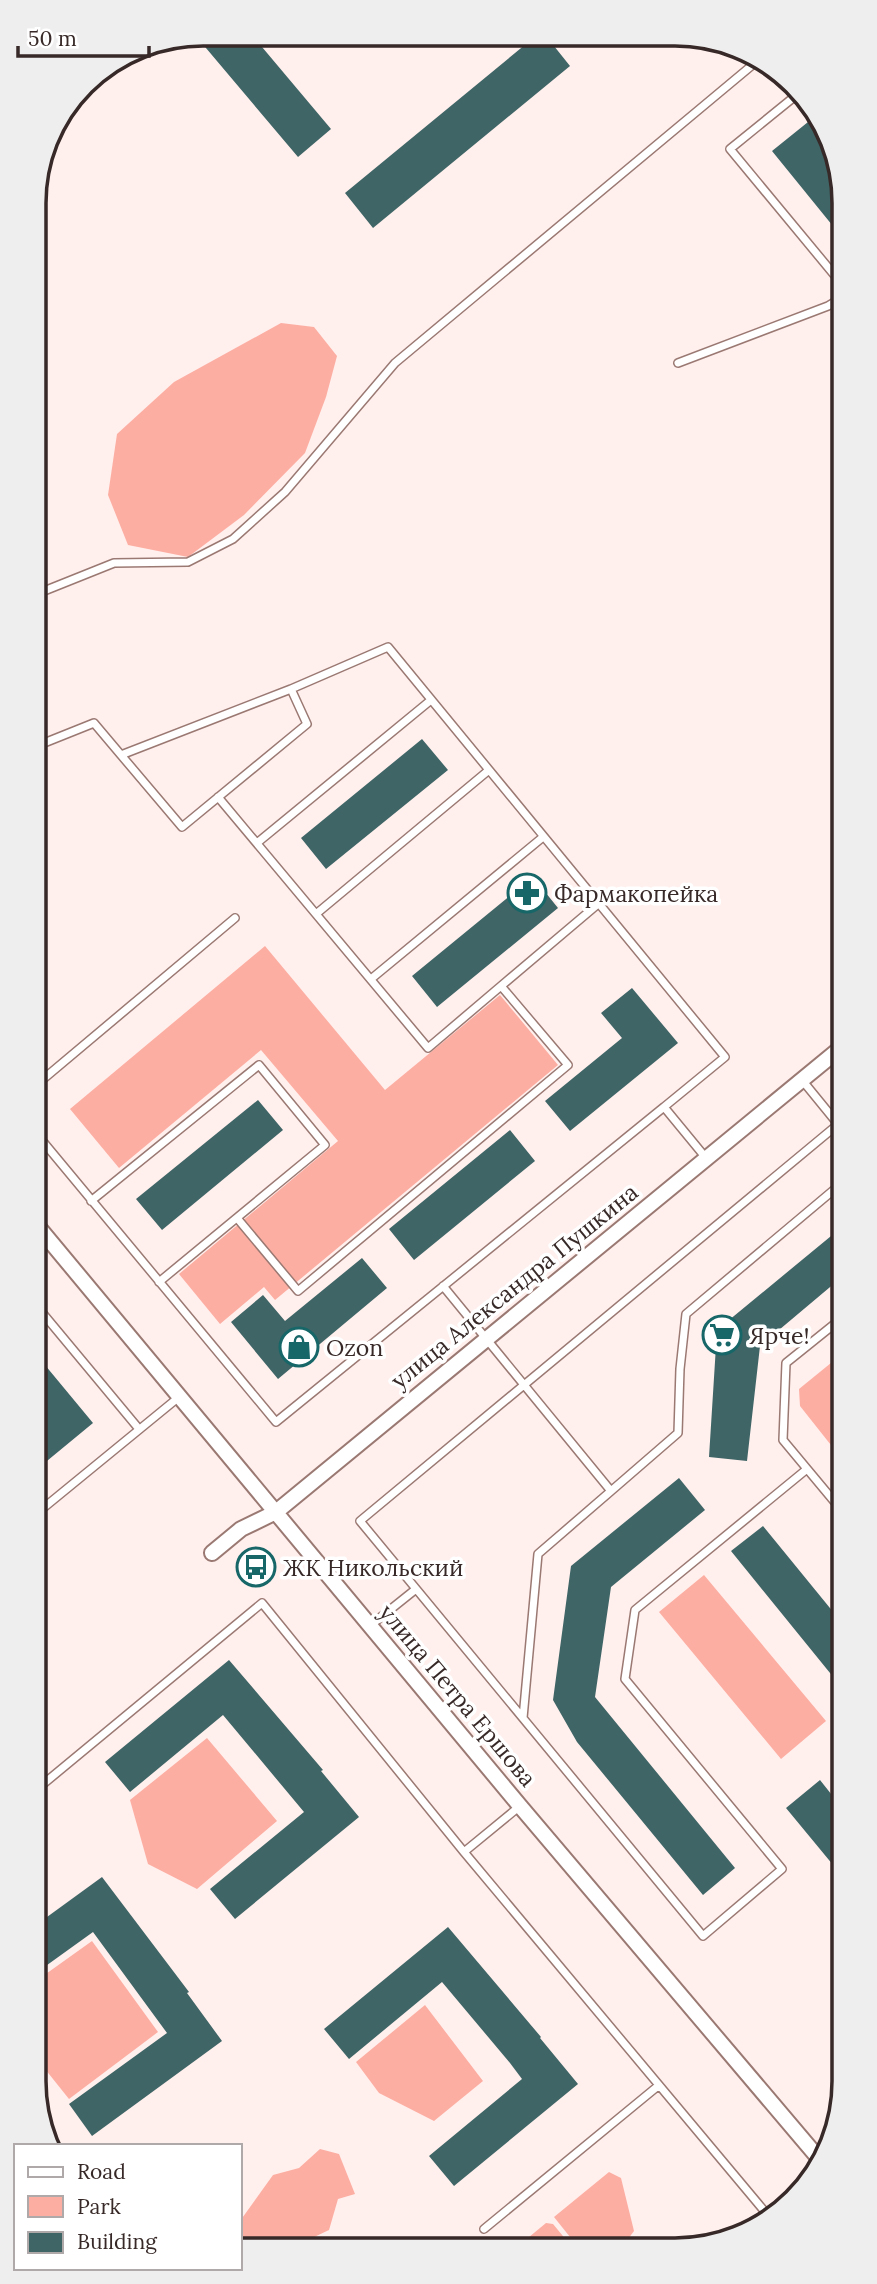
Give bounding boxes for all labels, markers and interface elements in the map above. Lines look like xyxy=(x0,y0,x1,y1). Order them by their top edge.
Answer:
scale bar xyxy=(18,14,149,58)
text: 50 m xyxy=(28,25,77,52)
pharmacy icon: Фармакопейка xyxy=(506,872,548,914)
place label: Фармакопейка xyxy=(554,879,718,908)
street label: улица Александра Пушкина xyxy=(385,1177,644,1395)
supermarket icon: Ярче! xyxy=(701,1314,743,1356)
place label: Ярче! xyxy=(749,1321,810,1350)
shop icon: Ozon xyxy=(278,1326,320,1368)
place label: Ozon xyxy=(326,1333,383,1362)
bus stop icon: ЖК Никольский xyxy=(235,1546,277,1588)
place label: ЖК Никольский xyxy=(283,1553,463,1582)
street label: улица Петра Ершова xyxy=(373,1598,543,1792)
legend xyxy=(14,2144,242,2270)
text: Road xyxy=(77,2158,126,2185)
text: Park xyxy=(77,2193,121,2220)
text: Building xyxy=(77,2228,157,2255)

